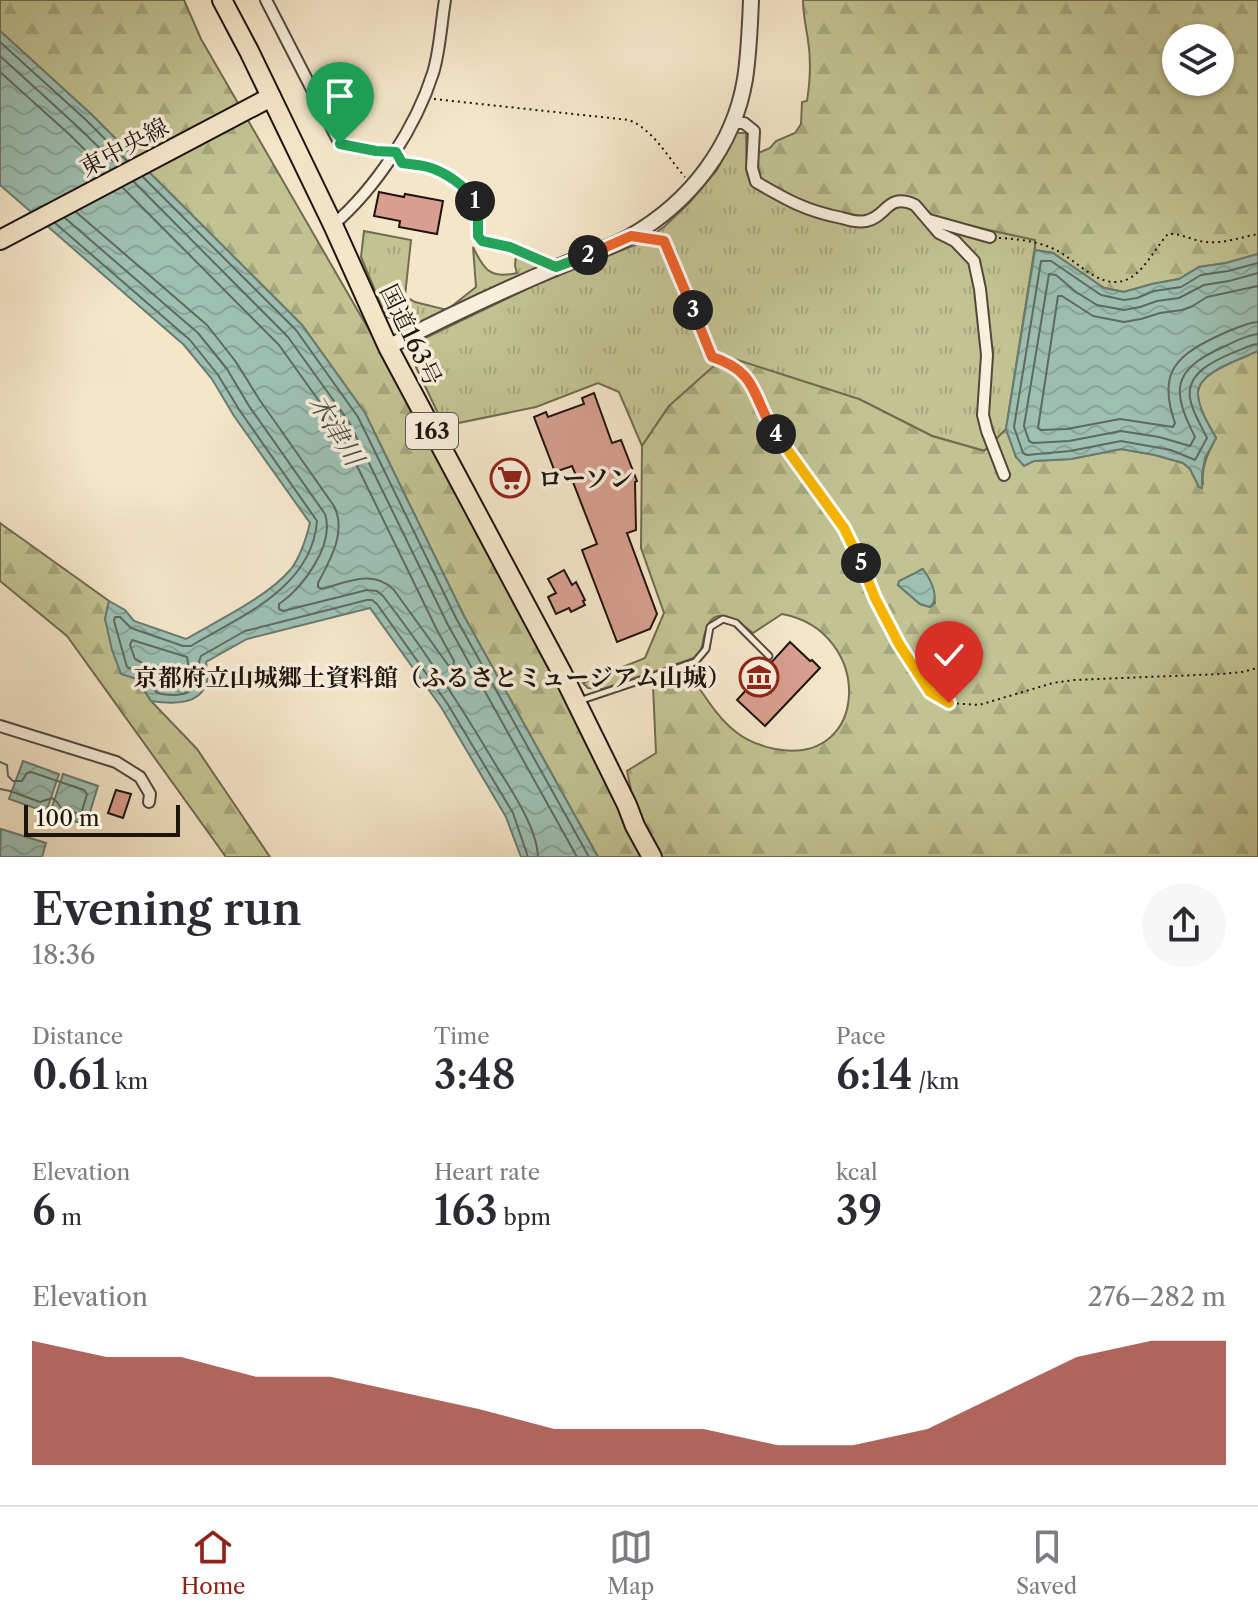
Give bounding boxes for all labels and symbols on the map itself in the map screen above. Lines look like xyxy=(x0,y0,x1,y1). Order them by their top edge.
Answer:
pin xyxy=(306,62,374,144)
street label: 東中央線 xyxy=(75,112,173,182)
pin: 1 xyxy=(455,181,495,221)
pin: 2 xyxy=(568,235,608,275)
street label: 国道163号 xyxy=(374,279,448,391)
pin: 3 xyxy=(673,290,713,330)
water label: 木津川 xyxy=(302,388,372,474)
road number: 163 xyxy=(406,413,458,449)
pin: 4 xyxy=(756,414,796,454)
supermarket icon: ローソン xyxy=(489,457,531,499)
place label: ローソン xyxy=(538,464,633,493)
pin: 5 xyxy=(841,543,881,583)
pin xyxy=(915,621,983,703)
museum icon: 京都府立山城郷土資料館（ふるさとミュージアム山城） xyxy=(738,656,780,698)
place label: 京都府立山城郷土資料館（ふるさとミュージアム山城） xyxy=(134,663,731,692)
scale bar xyxy=(24,801,180,837)

